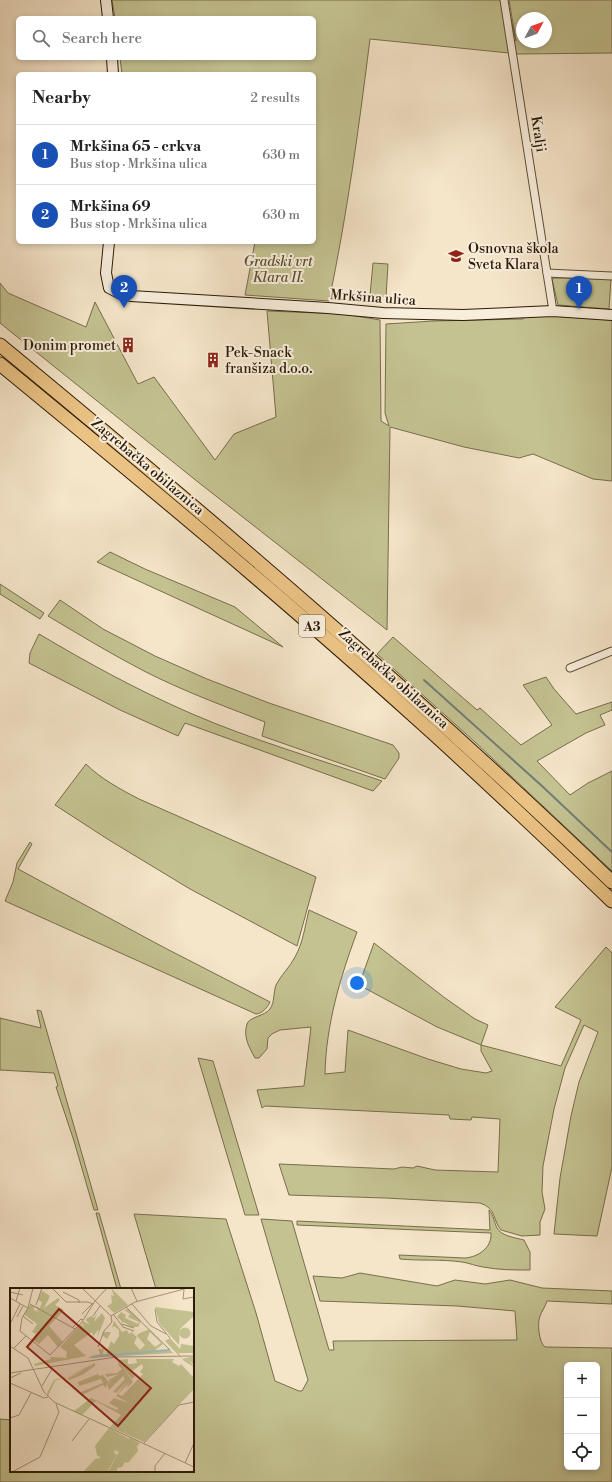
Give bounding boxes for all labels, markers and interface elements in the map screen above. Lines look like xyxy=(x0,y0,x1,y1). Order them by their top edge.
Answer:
north arrow xyxy=(516,12,552,48)
search box xyxy=(16,16,316,60)
icon: search xyxy=(30,27,52,49)
text: Search here xyxy=(62,29,142,48)
text: Nearby xyxy=(32,87,91,109)
text: 2 results xyxy=(251,90,300,106)
street label: Kralji xyxy=(526,115,550,154)
text: Mrkšina 65 - crkva xyxy=(70,137,201,156)
text: 1 xyxy=(42,147,48,163)
text: 630 m xyxy=(262,147,300,163)
text: Bus stop · Mrkšina ulica xyxy=(70,156,207,172)
text: Mrkšina 69 xyxy=(70,197,151,216)
text: 2 xyxy=(41,207,49,223)
text: 630 m xyxy=(262,207,300,223)
text: Bus stop · Mrkšina ulica xyxy=(70,216,207,232)
place label: Osnovna škola Sveta Klara xyxy=(468,240,560,274)
school or university icon: Osnovna škola Sveta Klara xyxy=(447,247,465,265)
park label: Gradski vrt Klara II. xyxy=(243,253,313,287)
pin: 2 xyxy=(111,275,137,308)
pin: 1 xyxy=(566,276,592,309)
street label: Mrkšina ulica xyxy=(329,286,417,310)
building icon: Donim promet xyxy=(119,336,137,354)
place label: Donim promet xyxy=(23,337,116,355)
place label: Pek-Snack franšiza d.o.o. xyxy=(225,344,312,378)
building icon: Pek-Snack franšiza d.o.o. xyxy=(204,351,222,369)
street label: Zagrebačka obilaznica xyxy=(87,414,208,520)
road number: A3 xyxy=(299,615,325,637)
street label: Zagrebačka obilaznica xyxy=(334,624,453,734)
your location xyxy=(347,973,367,993)
inset map xyxy=(10,1288,194,1472)
map controls xyxy=(564,1362,600,1470)
button: + xyxy=(564,1362,600,1398)
button: − xyxy=(564,1398,600,1434)
button: locate xyxy=(564,1434,600,1470)

